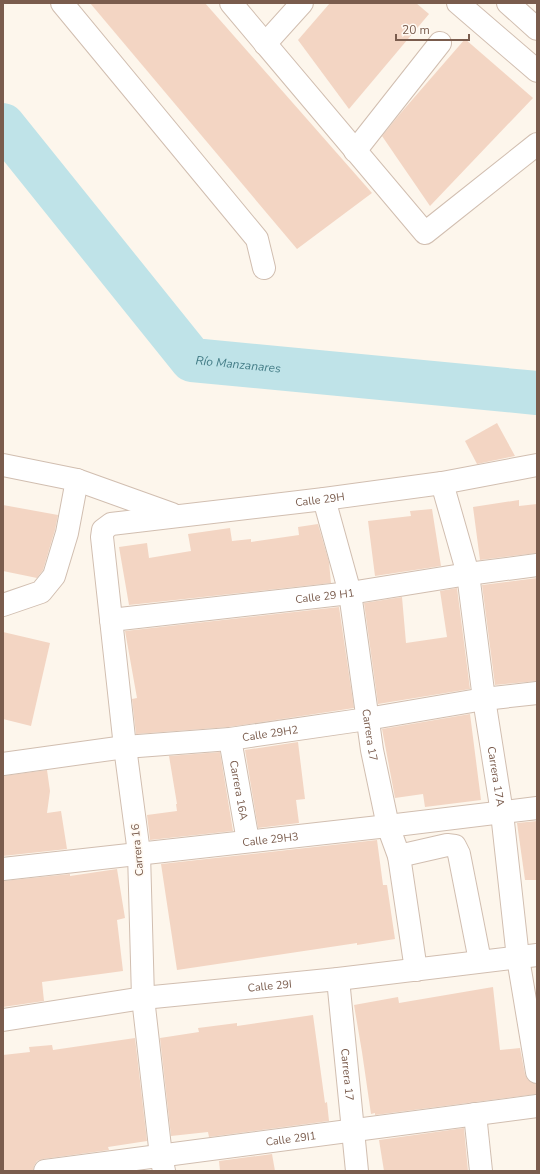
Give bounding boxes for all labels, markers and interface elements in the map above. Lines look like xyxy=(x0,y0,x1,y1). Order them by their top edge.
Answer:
scale bar xyxy=(396,16,469,42)
text: 20 m xyxy=(402,22,430,38)
water label: Río Manzanares xyxy=(195,352,282,376)
street label: Calle 29H xyxy=(294,489,346,510)
street label: Calle 29 H1 xyxy=(294,585,355,607)
street label: Carrera 17 xyxy=(358,708,381,763)
street label: Calle 29H2 xyxy=(241,722,299,745)
street label: Carrera 17A xyxy=(484,745,508,808)
street label: Carrera 16A xyxy=(226,759,251,821)
street label: Carrera 16 xyxy=(128,823,147,877)
street label: Calle 29H3 xyxy=(242,829,299,850)
street label: Calle 29I xyxy=(247,977,292,996)
street label: Carrera 17 xyxy=(337,1048,357,1101)
street label: Calle 29I1 xyxy=(265,1128,317,1150)

